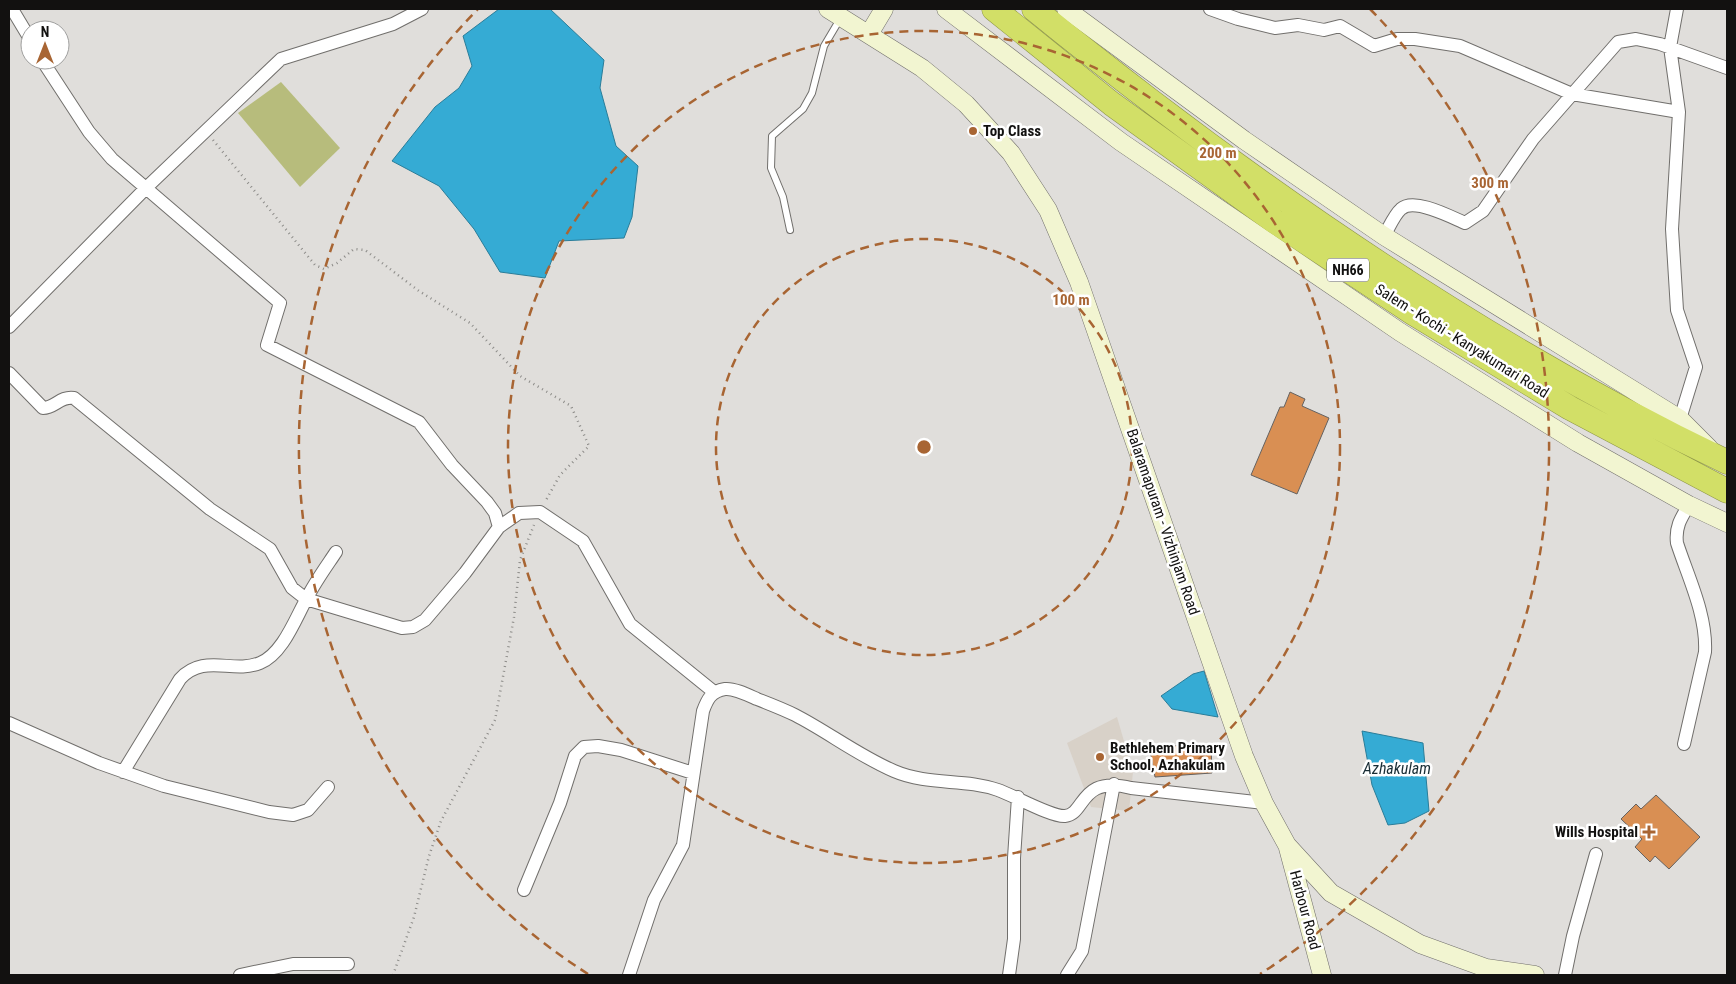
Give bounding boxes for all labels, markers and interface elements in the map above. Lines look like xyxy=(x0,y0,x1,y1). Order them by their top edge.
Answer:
north arrow xyxy=(20,20,70,70)
text: N xyxy=(41,24,49,40)
place label: Top Class xyxy=(983,122,1041,140)
marker: Top Class xyxy=(967,125,979,137)
text: 200 m xyxy=(1199,144,1237,162)
text: 300 m xyxy=(1471,174,1509,192)
road number: NH66 xyxy=(1327,258,1369,282)
street label: Salem - Kochi - Kanyakumari Road xyxy=(1372,280,1552,402)
text: 100 m xyxy=(1052,291,1090,309)
street label: Balaramapuram - Vizhinjam Road xyxy=(1123,427,1203,617)
centre of rings xyxy=(915,438,933,456)
place label: Bethlehem Primary School, Azhakulam xyxy=(1110,739,1225,774)
marker: Bethlehem Primary School, Azhakulam xyxy=(1094,751,1106,763)
water label: Azhakulam xyxy=(1362,759,1431,778)
place label: Wills Hospital xyxy=(1555,823,1638,841)
marker: Wills Hospital xyxy=(1642,825,1656,839)
street label: Harbour Road xyxy=(1286,868,1324,952)

